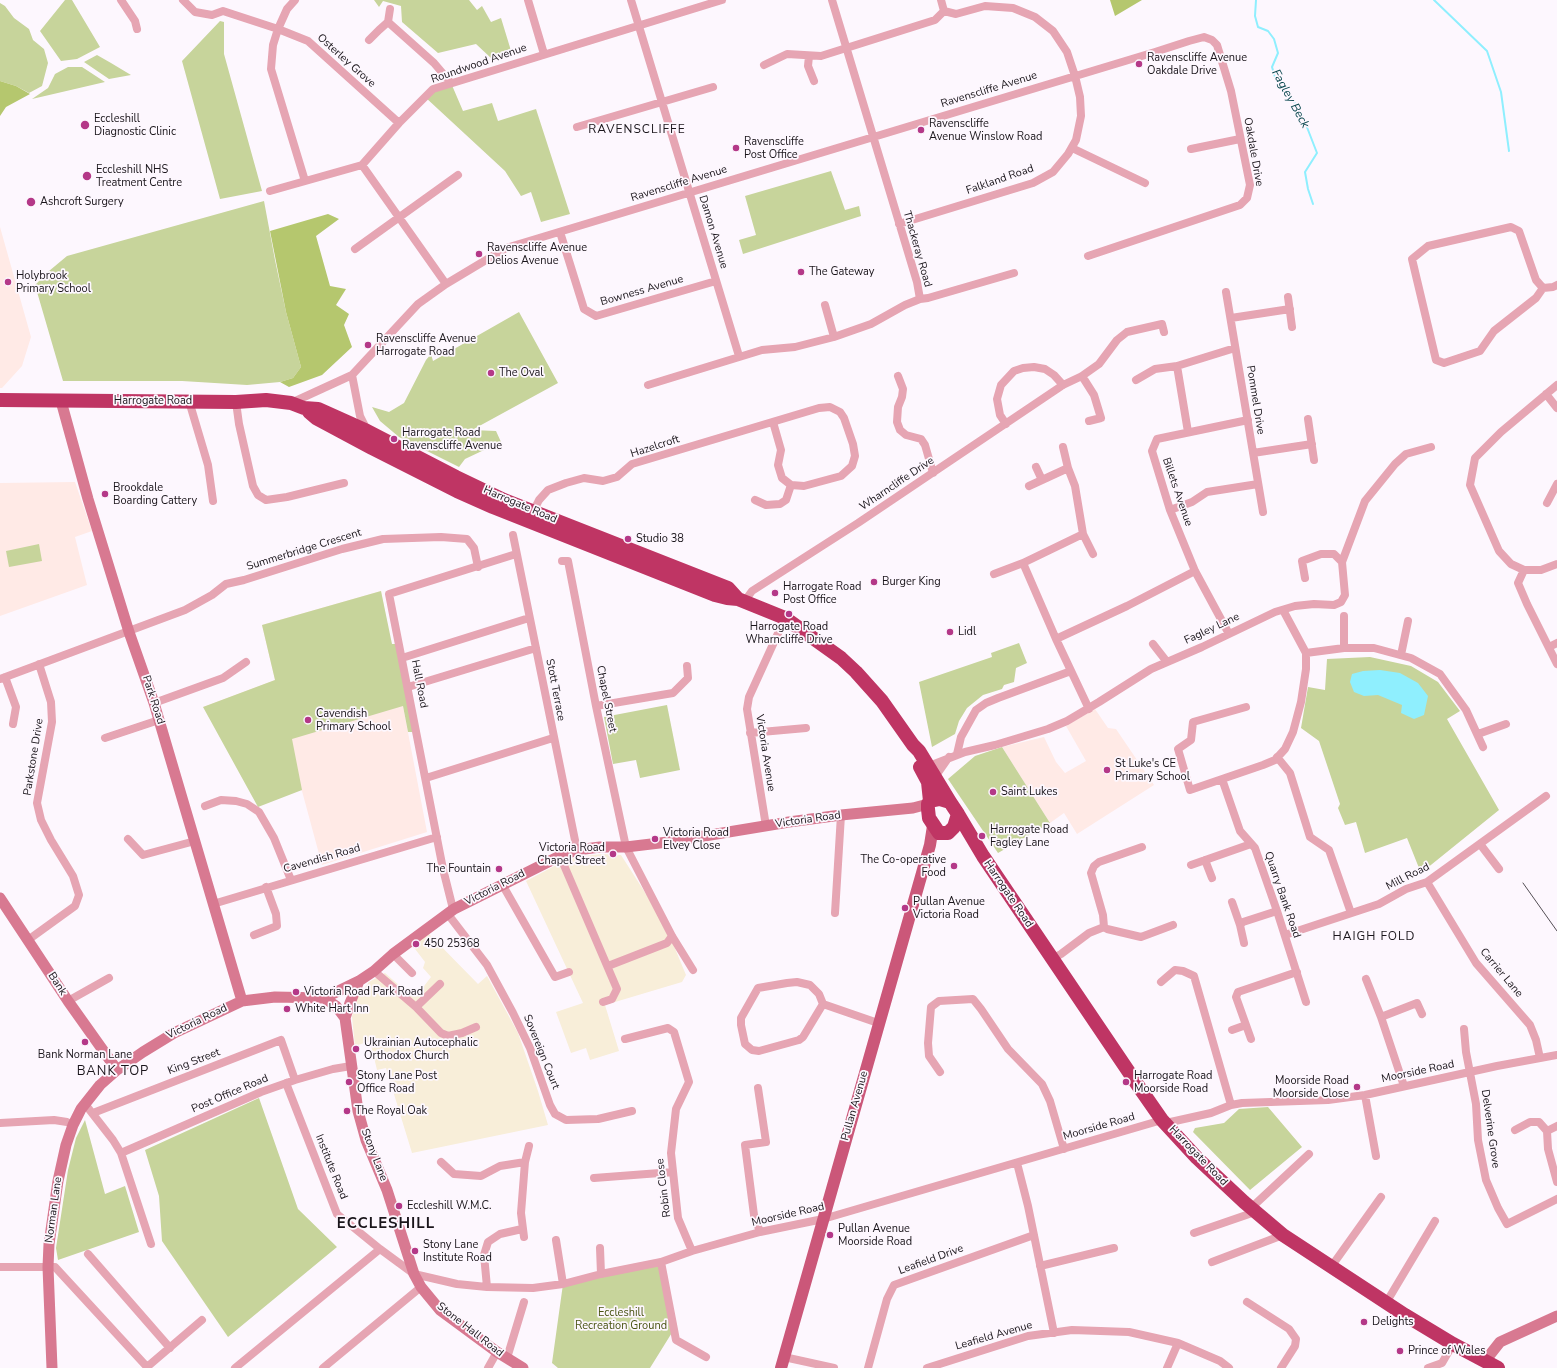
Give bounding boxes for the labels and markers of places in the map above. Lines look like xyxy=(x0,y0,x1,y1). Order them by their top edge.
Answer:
place label: Ravenscliffe Avenue Oakdale Drive xyxy=(1147,51,1247,77)
marker: Ravenscliffe Avenue Oakdale Drive xyxy=(1134,59,1144,69)
place label: Eccleshill Diagnostic Clinic xyxy=(94,112,176,138)
place label: Ravenscliffe Avenue Winslow Road xyxy=(929,117,1042,143)
marker: Eccleshill Diagnostic Clinic xyxy=(79,119,91,131)
marker: Ravenscliffe Avenue Winslow Road xyxy=(916,125,926,135)
place label: Ravenscliffe Post Office xyxy=(744,135,804,161)
marker: Ravenscliffe Post Office xyxy=(731,143,741,153)
place label: Eccleshill NHS Treatment Centre xyxy=(96,163,182,189)
marker: Eccleshill NHS Treatment Centre xyxy=(81,170,93,182)
place label: Ashcroft Surgery xyxy=(40,195,124,209)
marker: Ashcroft Surgery xyxy=(25,196,37,208)
place label: Ravenscliffe Avenue Delios Avenue xyxy=(487,241,587,267)
marker: Ravenscliffe Avenue Delios Avenue xyxy=(474,249,484,259)
place label: The Gateway xyxy=(809,265,875,279)
marker: The Gateway xyxy=(796,267,806,277)
place label: Holybrook Primary School xyxy=(16,269,91,295)
marker: Holybrook Primary School xyxy=(3,277,13,287)
place label: Ravenscliffe Avenue Harrogate Road xyxy=(376,332,476,358)
marker: Ravenscliffe Avenue Harrogate Road xyxy=(363,340,373,350)
place label: The Oval xyxy=(499,366,544,380)
marker: The Oval xyxy=(486,368,496,378)
place label: Harrogate Road Ravenscliffe Avenue xyxy=(402,426,502,452)
marker: Harrogate Road Ravenscliffe Avenue xyxy=(389,434,399,444)
place label: Brookdale Boarding Cattery xyxy=(113,481,197,507)
marker: Brookdale Boarding Cattery xyxy=(100,489,110,499)
place label: Studio 38 xyxy=(636,532,684,546)
marker: Studio 38 xyxy=(623,534,633,544)
place label: Burger King xyxy=(882,575,941,589)
marker: Burger King xyxy=(869,577,879,587)
place label: Harrogate Road Post Office xyxy=(783,580,861,606)
marker: Harrogate Road Post Office xyxy=(770,588,780,598)
marker: Harrogate Road Wharncliffe Drive xyxy=(784,609,794,619)
place label: Harrogate Road Wharncliffe Drive xyxy=(745,620,833,646)
place label: Lidl xyxy=(958,625,976,639)
marker: Lidl xyxy=(945,627,955,637)
place label: Cavendish Primary School xyxy=(316,707,391,733)
marker: Cavendish Primary School xyxy=(303,715,313,725)
place label: St Luke's CE Primary School xyxy=(1115,757,1190,783)
marker: St Luke's CE Primary School xyxy=(1102,765,1112,775)
place label: Saint Lukes xyxy=(1001,785,1058,799)
marker: Saint Lukes xyxy=(988,787,998,797)
place label: Harrogate Road Fagley Lane xyxy=(990,823,1068,849)
place label: Victoria Road Elvey Close xyxy=(663,826,729,852)
marker: Harrogate Road Fagley Lane xyxy=(977,831,987,841)
marker: Victoria Road Elvey Close xyxy=(650,834,660,844)
place label: Victoria Road Chapel Street xyxy=(537,841,605,867)
marker: Victoria Road Chapel Street xyxy=(608,849,618,859)
place label: The Co-operative Food xyxy=(860,853,946,879)
marker: The Co-operative Food xyxy=(949,861,959,871)
place label: The Fountain xyxy=(427,862,491,876)
marker: The Fountain xyxy=(494,864,504,874)
place label: Pullan Avenue Victoria Road xyxy=(913,895,985,921)
marker: Pullan Avenue Victoria Road xyxy=(900,903,910,913)
place label: 450 25368 xyxy=(424,937,480,951)
marker: 450 25368 xyxy=(411,939,421,949)
place label: Victoria Road Park Road xyxy=(304,985,423,999)
marker: Victoria Road Park Road xyxy=(291,987,301,997)
place label: White Hart Inn xyxy=(295,1002,369,1016)
marker: White Hart Inn xyxy=(282,1004,292,1014)
place label: Ukrainian Autocephalic Orthodox Church xyxy=(364,1036,478,1062)
marker: Bank Norman Lane xyxy=(80,1037,90,1047)
marker: Ukrainian Autocephalic Orthodox Church xyxy=(351,1044,361,1054)
place label: Bank Norman Lane xyxy=(38,1048,132,1062)
place label: Stony Lane Post Office Road xyxy=(357,1069,437,1095)
place label: Harrogate Road Moorside Road xyxy=(1134,1069,1212,1095)
place label: Moorside Road Moorside Close xyxy=(1273,1074,1349,1100)
marker: Stony Lane Post Office Road xyxy=(344,1077,354,1087)
marker: Harrogate Road Moorside Road xyxy=(1121,1077,1131,1087)
marker: Moorside Road Moorside Close xyxy=(1352,1082,1362,1092)
place label: The Royal Oak xyxy=(355,1104,427,1118)
marker: The Royal Oak xyxy=(342,1106,352,1116)
place label: Eccleshill W.M.C. xyxy=(407,1199,492,1213)
marker: Eccleshill W.M.C. xyxy=(394,1201,404,1211)
place label: Pullan Avenue Moorside Road xyxy=(838,1222,912,1248)
marker: Pullan Avenue Moorside Road xyxy=(825,1230,835,1240)
place label: Stony Lane Institute Road xyxy=(423,1238,492,1264)
marker: Stony Lane Institute Road xyxy=(410,1246,420,1256)
place label: Delights xyxy=(1372,1315,1414,1329)
marker: Delights xyxy=(1359,1317,1369,1327)
place label: Prince of Wales xyxy=(1408,1344,1485,1358)
marker: Prince of Wales xyxy=(1395,1346,1405,1356)

